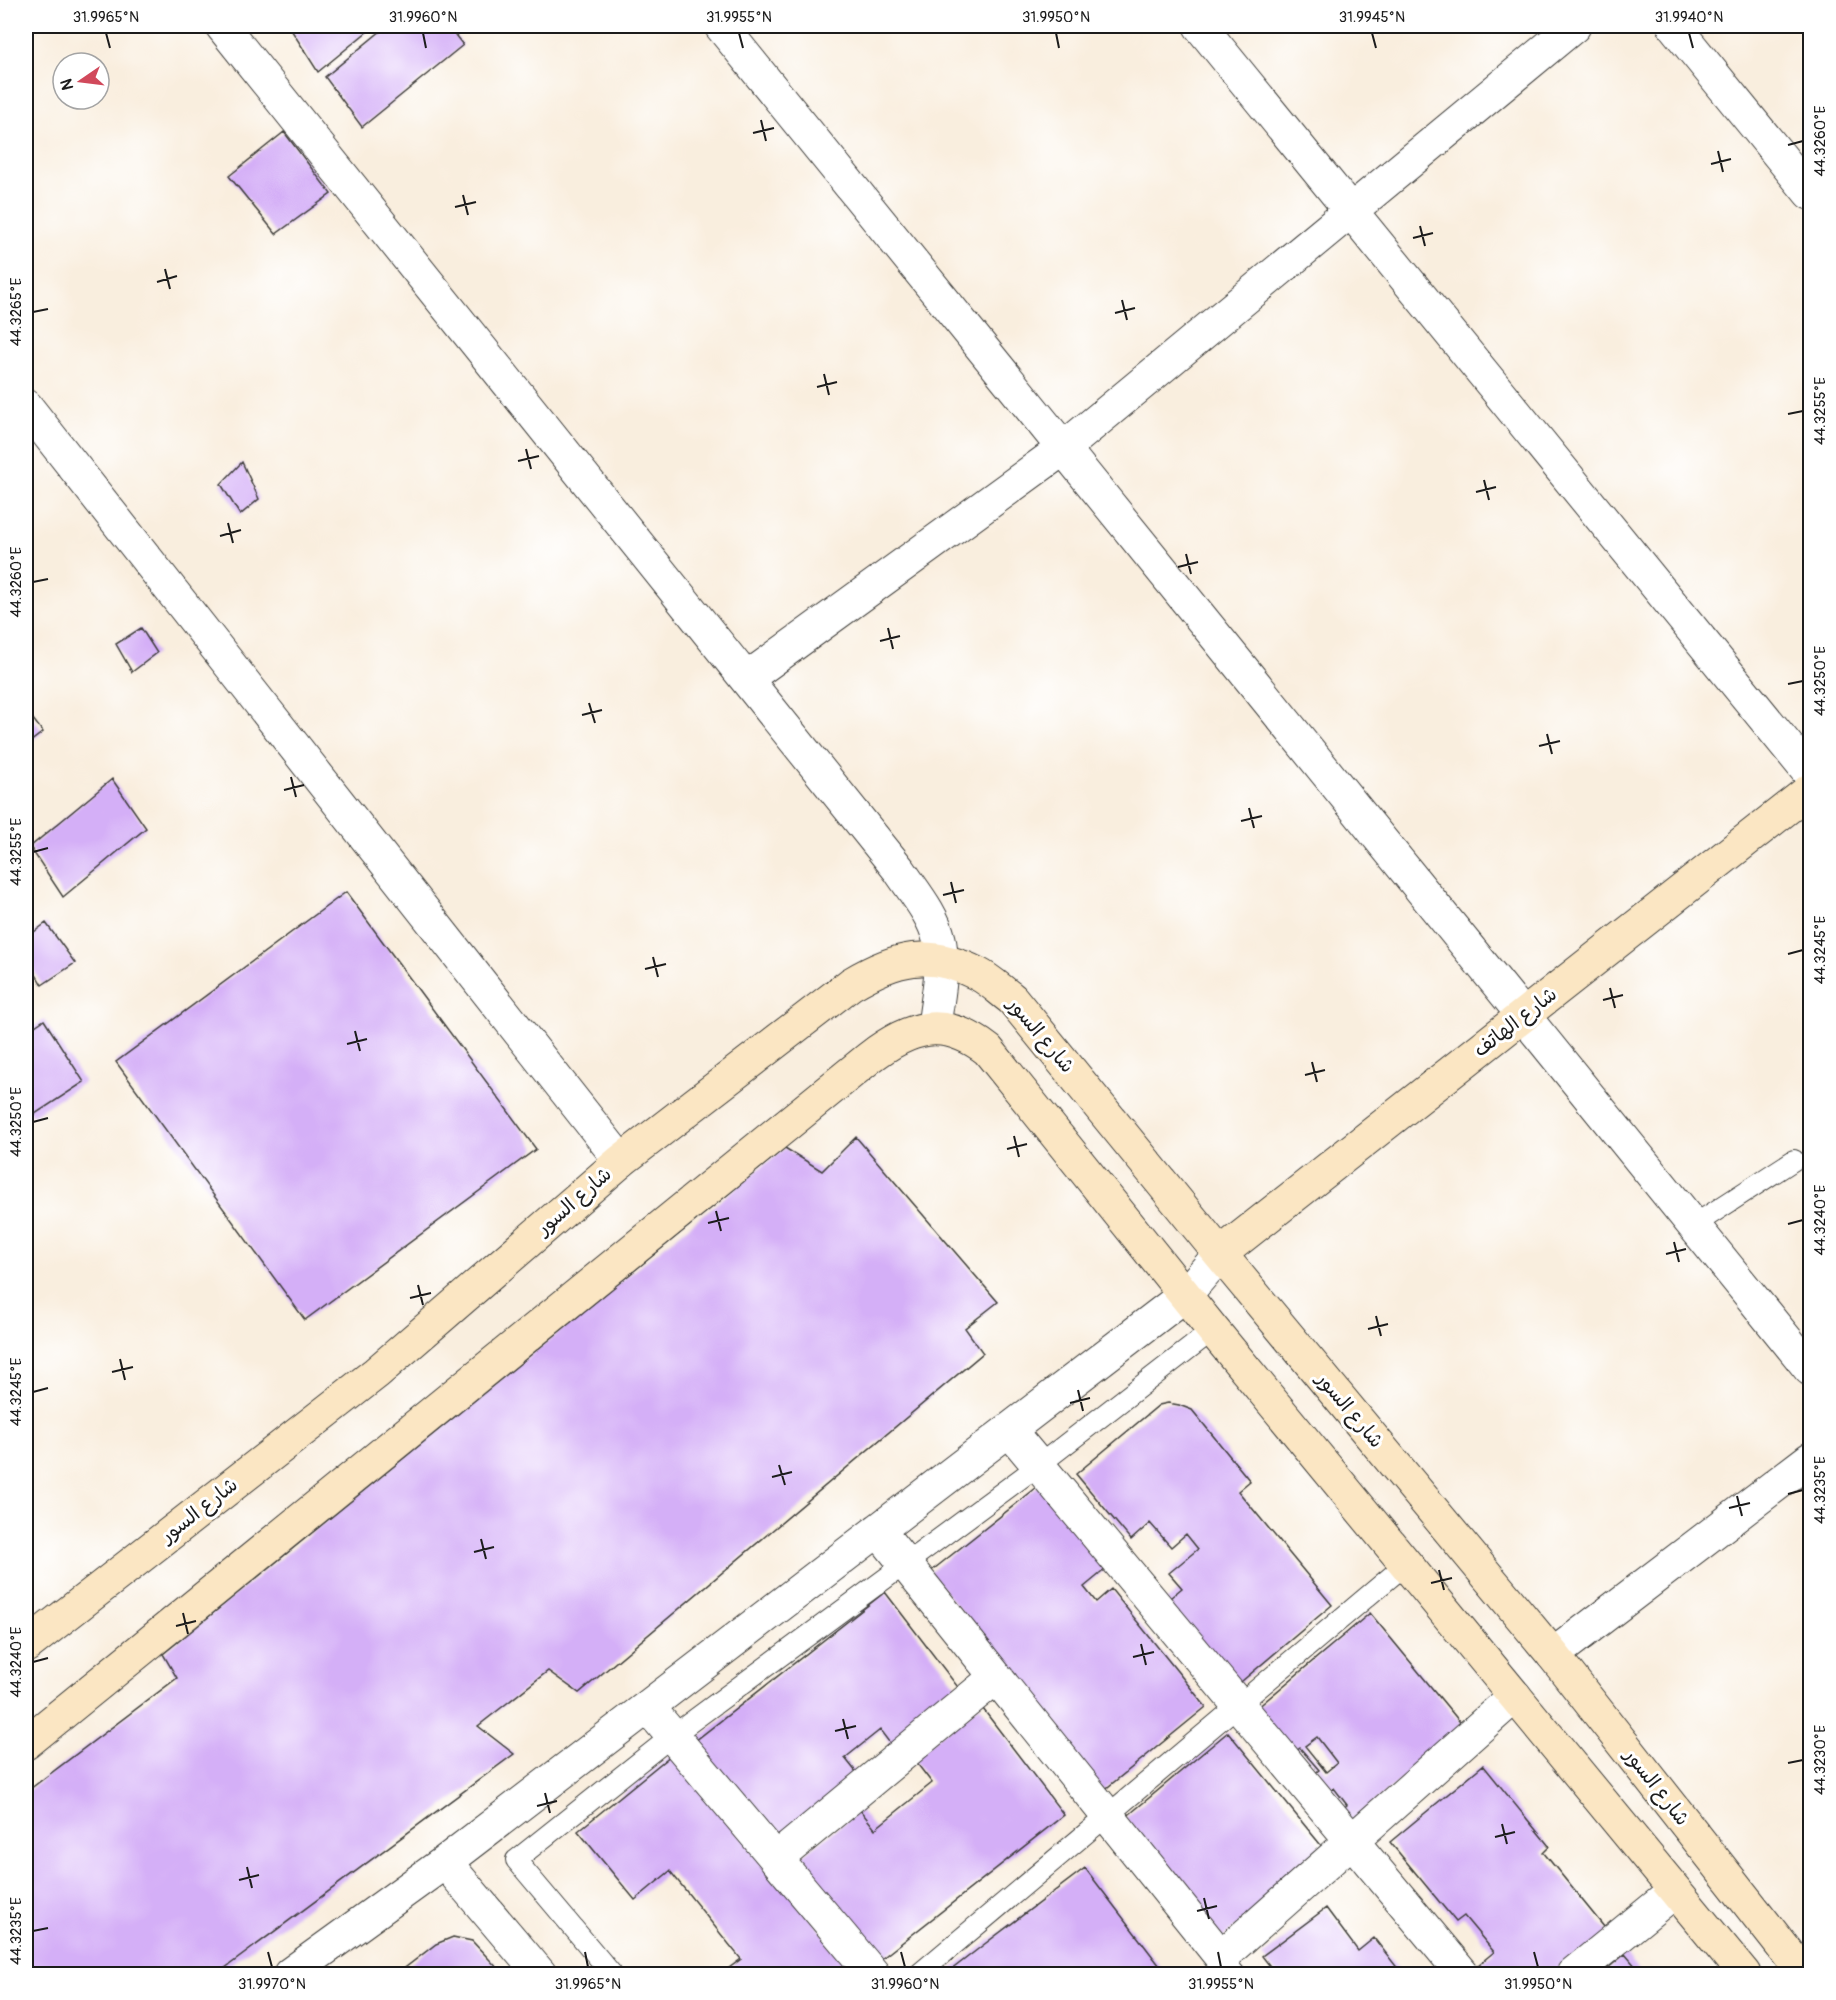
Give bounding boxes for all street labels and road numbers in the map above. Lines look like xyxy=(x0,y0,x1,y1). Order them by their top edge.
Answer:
street label: شارع الهاتف xyxy=(1468,982,1562,1063)
street label: شارع السور xyxy=(1000,990,1080,1079)
street label: شارع السور xyxy=(530,1162,617,1242)
street label: شارع السور xyxy=(1309,1365,1389,1454)
street label: شارع السور xyxy=(154,1472,243,1550)
street label: شارع السور xyxy=(1617,1742,1695,1831)

